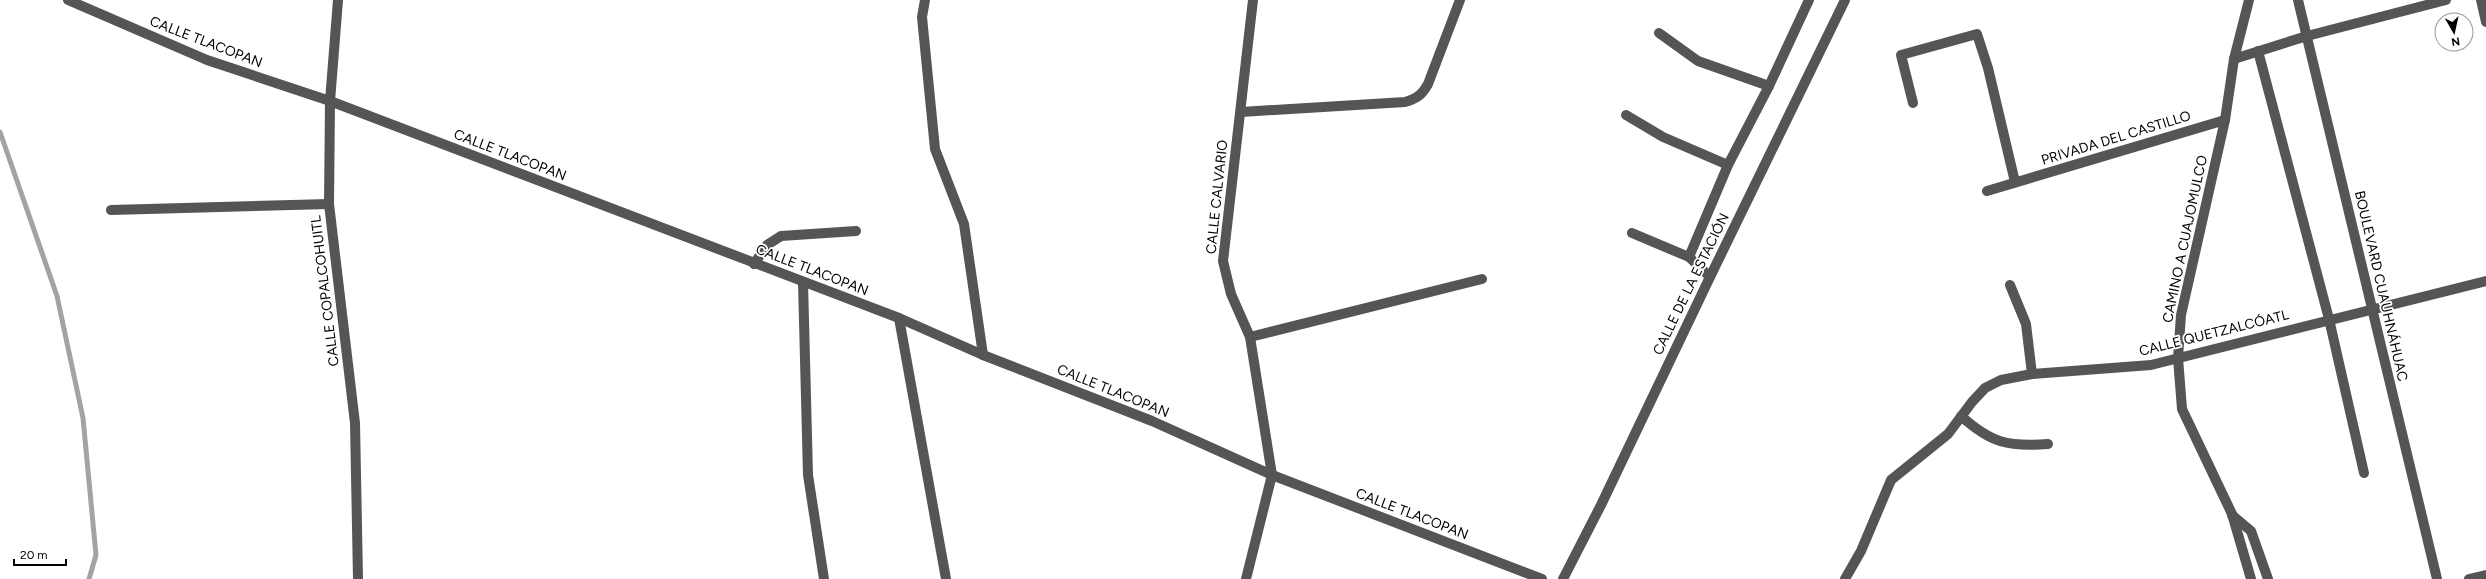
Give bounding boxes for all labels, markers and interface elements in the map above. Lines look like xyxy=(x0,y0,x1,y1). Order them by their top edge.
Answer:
north arrow xyxy=(2434,12,2474,52)
street label: CALLE TLACOPAN xyxy=(147,13,265,71)
text: N xyxy=(2450,34,2461,48)
street label: PRIVADA DEL CASTILLO xyxy=(2039,107,2193,169)
street label: CALLE TLACOPAN xyxy=(451,126,569,184)
street label: CALLE CALVARIO xyxy=(1203,139,1231,255)
street label: CAMINO A CUAJOMULCO xyxy=(2159,154,2211,324)
street label: BOULEVARD CUAUHNÁHUAC xyxy=(2351,189,2411,383)
street label: CALLE DE LA ESTACIÓN xyxy=(1649,210,1733,358)
street label: CALLE COPALCOHUITL xyxy=(307,214,343,367)
street label: CALLE TLACOPAN xyxy=(753,241,871,299)
street label: CALLE QUETZALCÓATL xyxy=(2137,306,2291,360)
street label: CALLE TLACOPAN xyxy=(1054,361,1172,421)
street label: CALLE TLACOPAN xyxy=(1353,485,1471,543)
scale bar xyxy=(14,541,66,567)
text: 20 m xyxy=(20,548,48,562)

